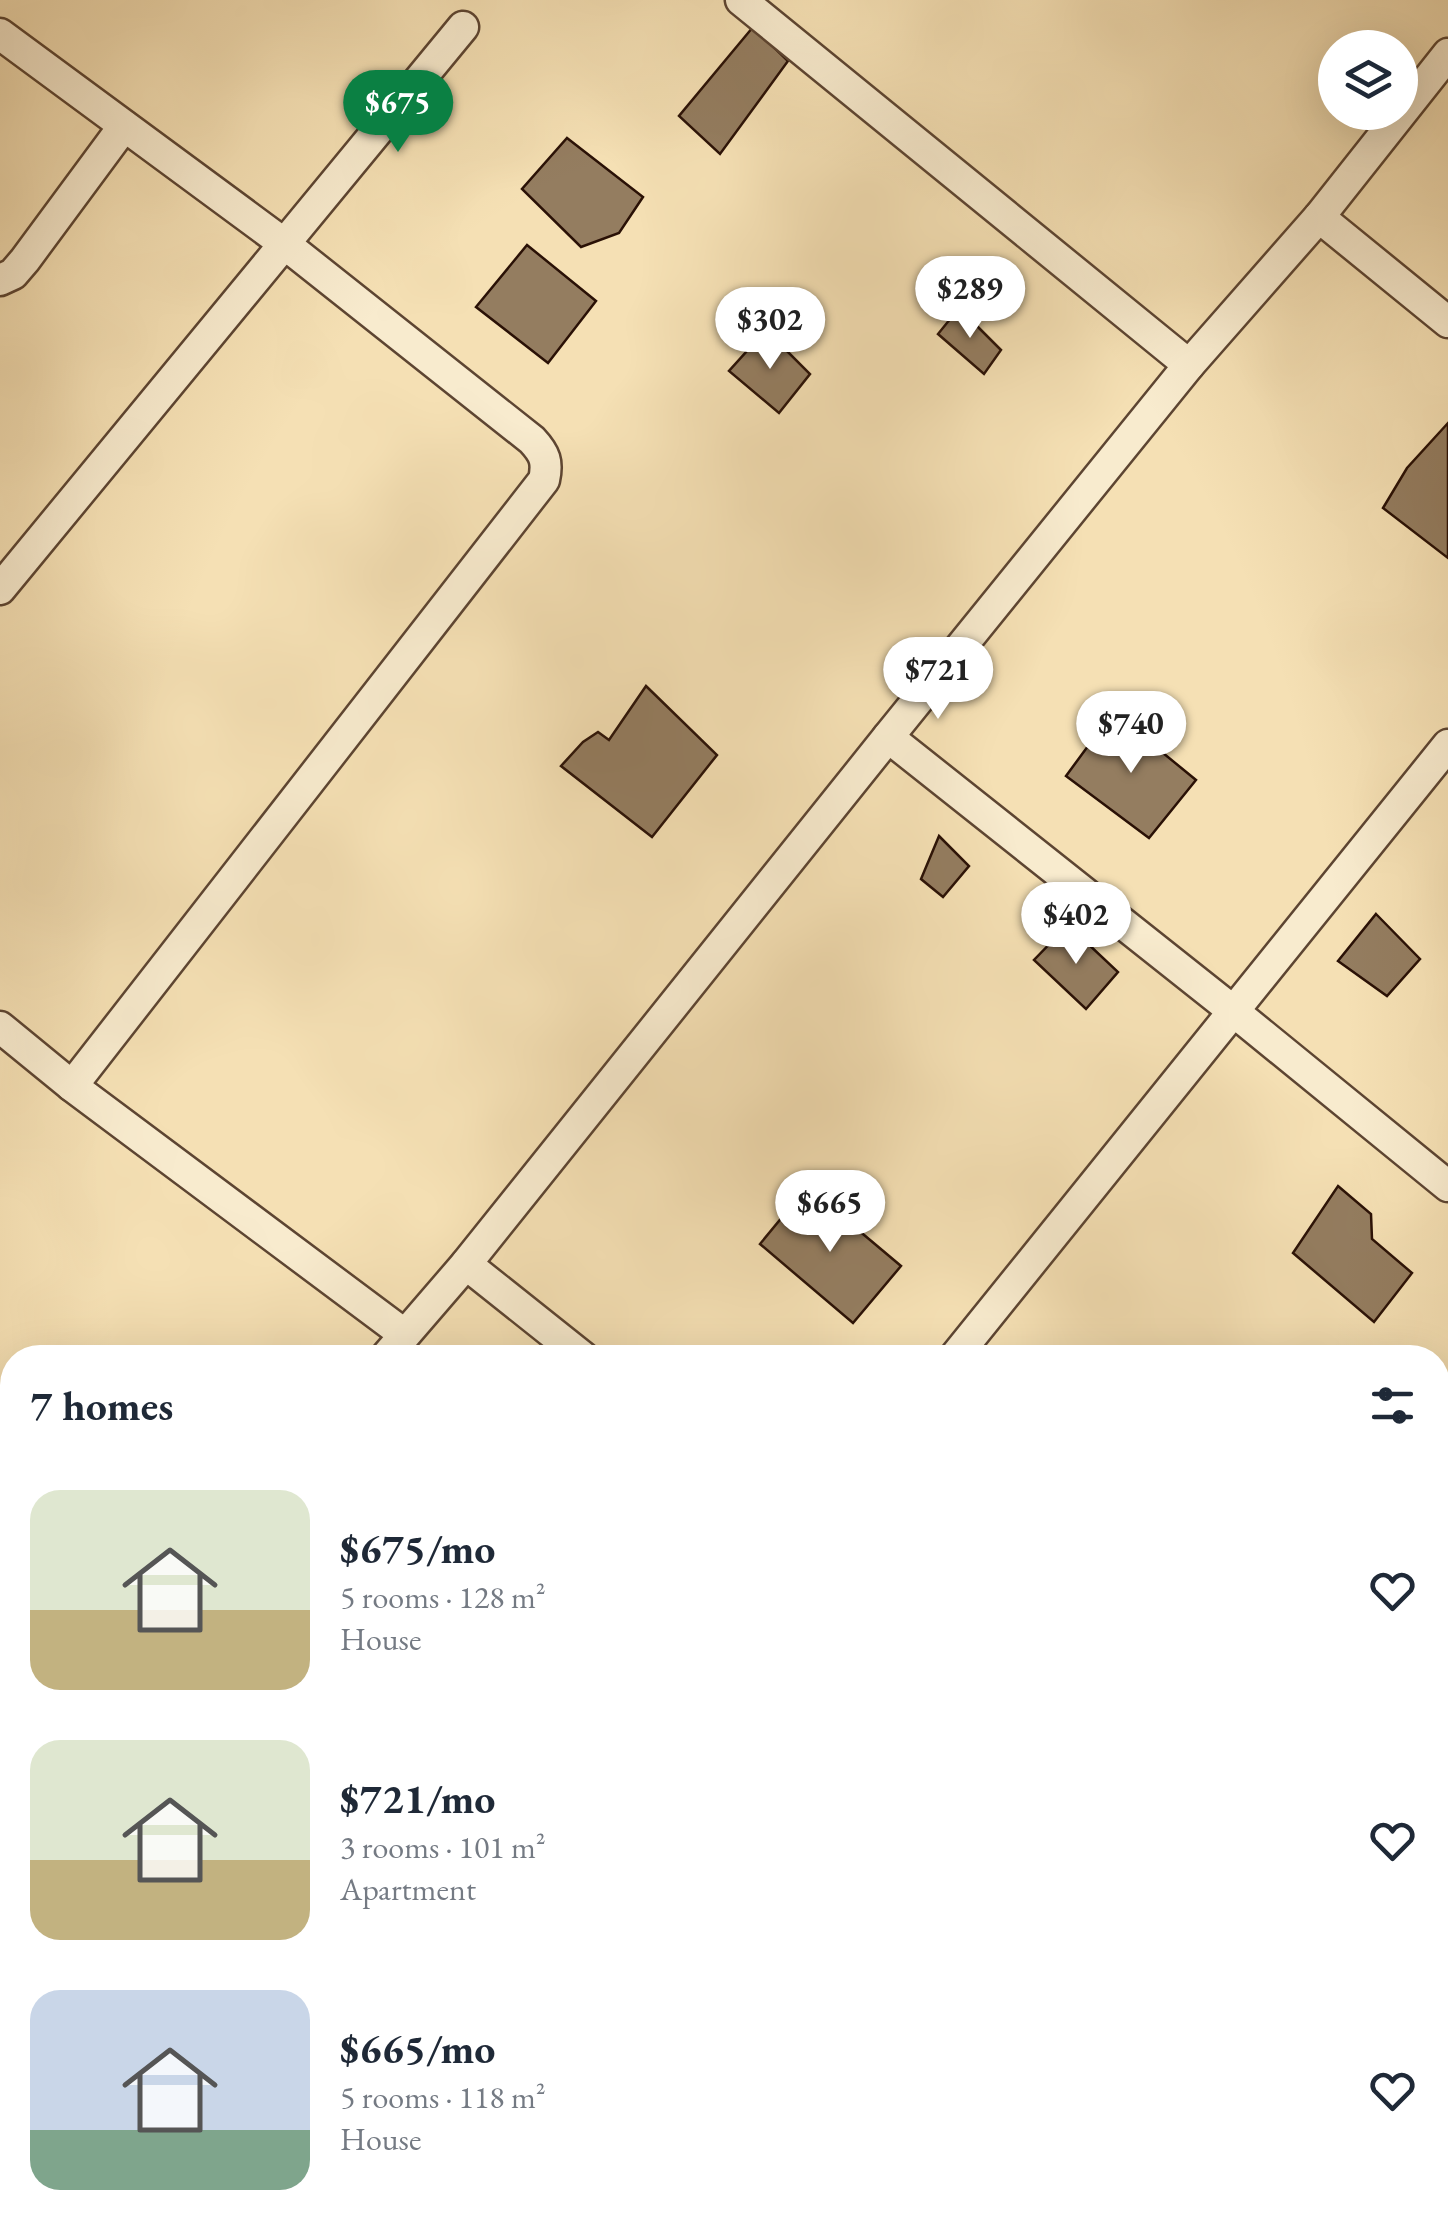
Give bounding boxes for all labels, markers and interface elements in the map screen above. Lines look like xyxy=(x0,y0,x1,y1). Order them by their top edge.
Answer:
map controls xyxy=(1318,30,1418,130)
button: layers xyxy=(1318,30,1418,130)
pin: $675 xyxy=(339,70,457,155)
text: $675 xyxy=(365,81,431,123)
pin: $289 xyxy=(911,256,1029,341)
text: $289 xyxy=(937,267,1003,309)
pin: $302 xyxy=(711,287,829,372)
text: $302 xyxy=(737,298,803,340)
pin: $721 xyxy=(879,637,997,722)
text: $721 xyxy=(905,648,971,690)
pin: $740 xyxy=(1072,691,1190,776)
text: $740 xyxy=(1098,702,1164,744)
pin: $402 xyxy=(1017,882,1135,967)
text: $402 xyxy=(1043,893,1109,935)
pin: $665 xyxy=(771,1170,889,1255)
text: $665 xyxy=(797,1181,863,1223)
text: 7 homes xyxy=(30,1378,173,1433)
icon: filters xyxy=(1365,1378,1420,1433)
text: $675/mo xyxy=(340,1521,496,1576)
icon: home xyxy=(110,1530,230,1650)
icon: heart xyxy=(1365,1563,1420,1618)
text: 5 rooms · 128 m² xyxy=(340,1576,546,1618)
text: House xyxy=(340,1618,421,1660)
text: $721/mo xyxy=(340,1771,496,1826)
icon: home xyxy=(110,1780,230,1900)
icon: heart xyxy=(1365,1813,1420,1868)
text: 3 rooms · 101 m² xyxy=(340,1826,546,1868)
text: Apartment xyxy=(340,1868,476,1910)
text: $665/mo xyxy=(340,2021,496,2076)
icon: home xyxy=(110,2030,230,2150)
icon: heart xyxy=(1365,2063,1420,2118)
text: 5 rooms · 118 m² xyxy=(340,2076,546,2118)
text: House xyxy=(340,2118,421,2160)

